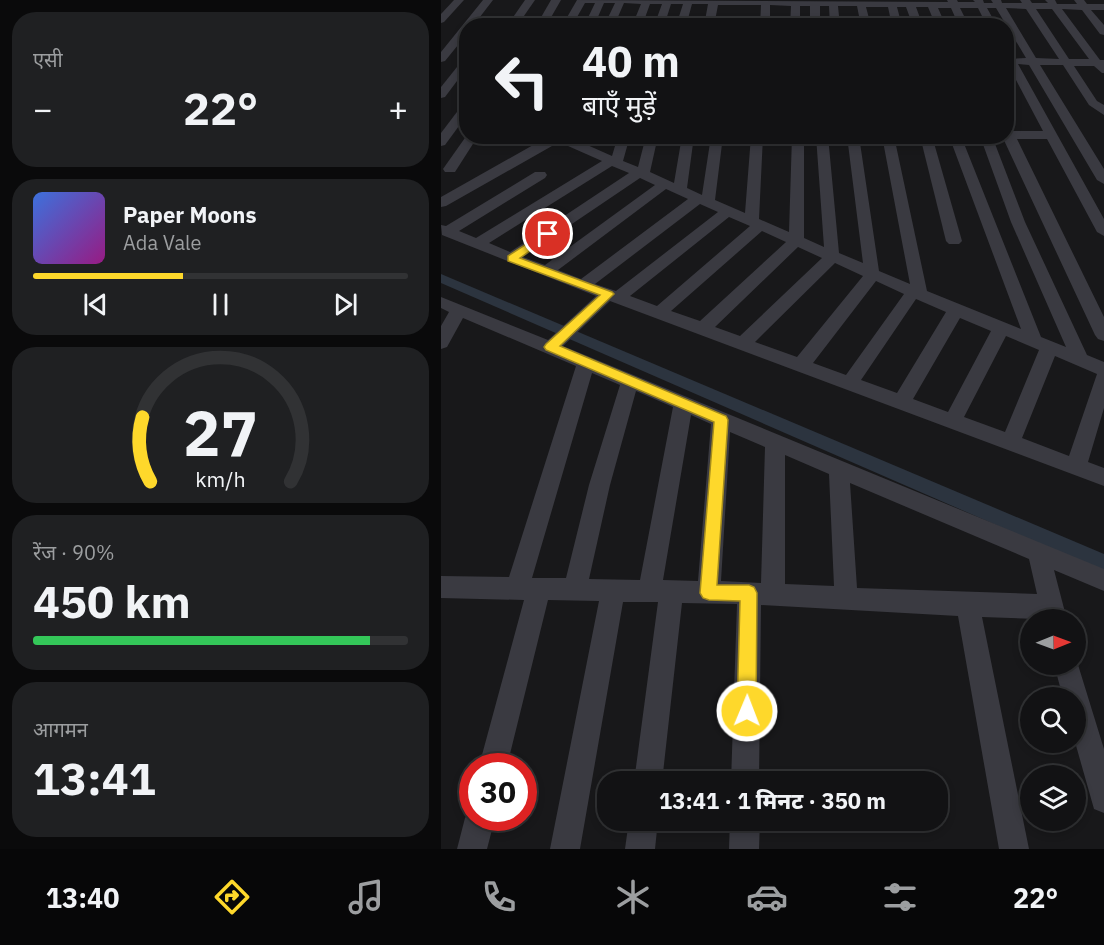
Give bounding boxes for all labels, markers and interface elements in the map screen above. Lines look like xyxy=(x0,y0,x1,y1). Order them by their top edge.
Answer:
text: 40 m xyxy=(582,34,680,89)
icon: left xyxy=(483,42,561,120)
text: एसी xyxy=(33,46,63,73)
text: 22° xyxy=(183,79,258,137)
text: − xyxy=(33,87,53,130)
text: + xyxy=(388,87,408,130)
text: बाएँ मुड़ें xyxy=(582,87,656,122)
text: Paper Moons xyxy=(123,200,256,229)
pin xyxy=(522,208,573,259)
icon: arrive xyxy=(531,217,564,250)
text: Ada Vale xyxy=(123,229,202,256)
icon: previous xyxy=(79,288,112,321)
icon: pause xyxy=(204,288,237,321)
icon: next xyxy=(329,288,362,321)
text: 27 xyxy=(183,392,258,473)
text: km/h xyxy=(195,465,246,493)
text: रेंज · 90% xyxy=(33,539,115,566)
text: 450 km xyxy=(33,572,191,630)
north arrow xyxy=(1020,609,1086,675)
map controls xyxy=(1020,609,1086,831)
position arrow xyxy=(715,679,779,743)
button: search xyxy=(1020,687,1086,753)
text: आगमन xyxy=(33,716,88,743)
text: 13:41 xyxy=(33,749,156,807)
speed limit sign: 30 xyxy=(459,753,537,831)
button: layers xyxy=(1020,765,1086,831)
text: 13:41 · 1 मिनट · 350 m xyxy=(659,786,886,815)
icon: directions xyxy=(211,876,253,918)
icon: music xyxy=(345,876,387,918)
icon: phone xyxy=(478,876,520,918)
icon: climate xyxy=(612,876,654,918)
icon: car xyxy=(746,876,788,918)
icon: filters xyxy=(879,876,921,918)
text: 13:40 xyxy=(46,880,120,915)
text: 22° xyxy=(1013,880,1058,915)

